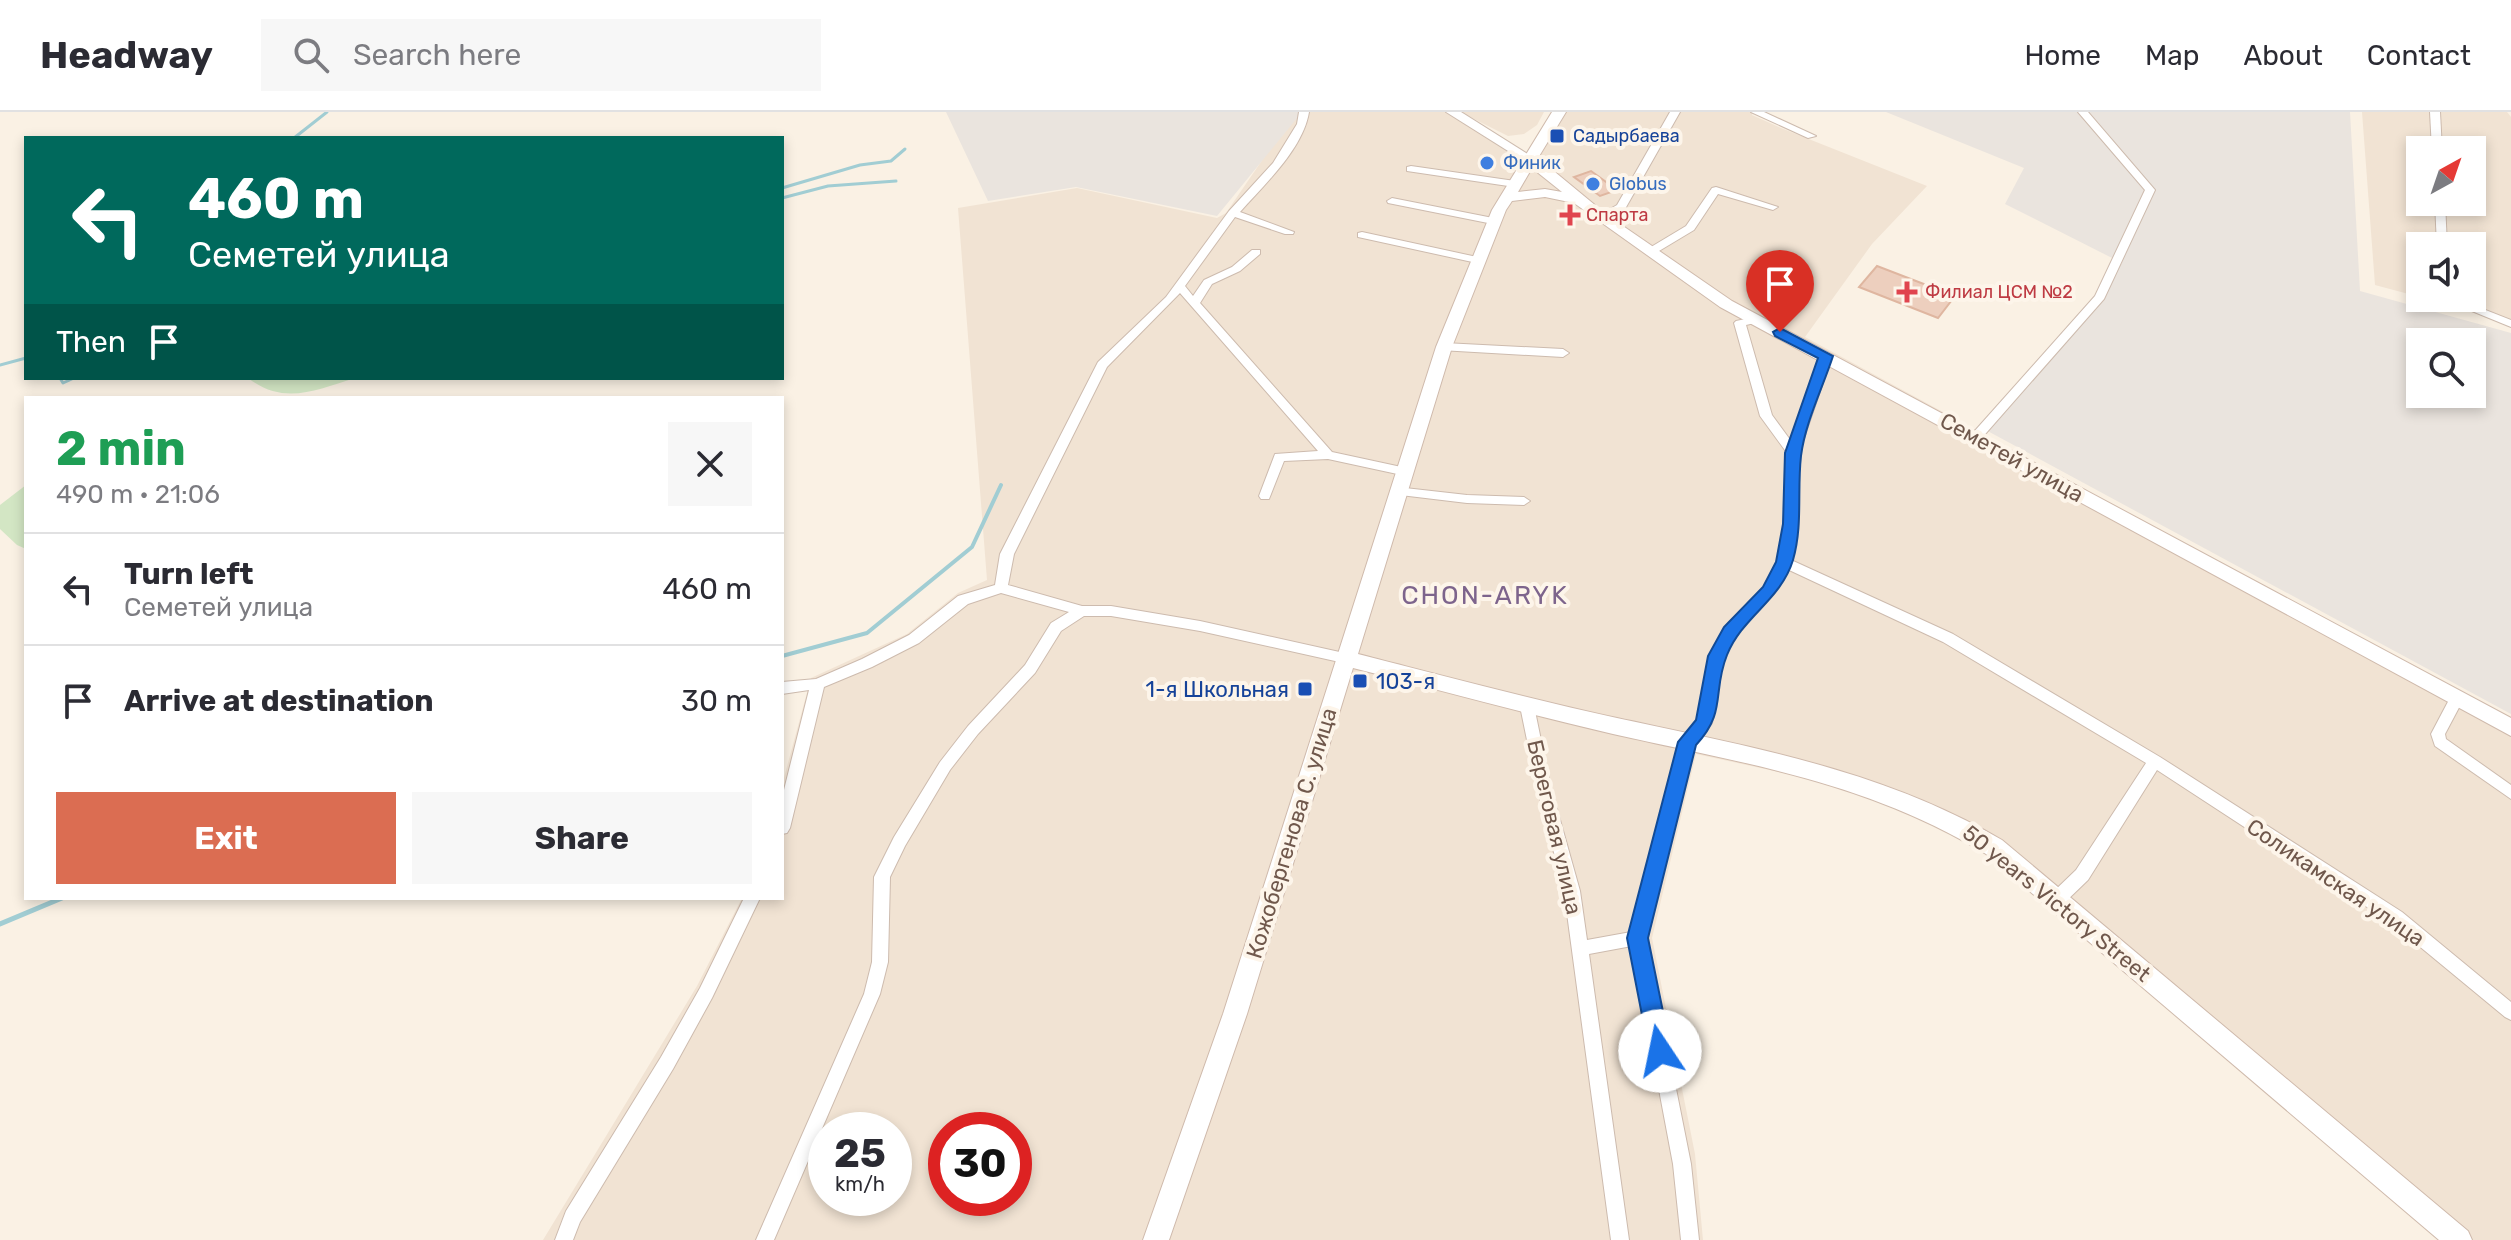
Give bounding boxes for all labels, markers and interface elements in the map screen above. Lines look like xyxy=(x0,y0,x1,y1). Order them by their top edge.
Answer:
search box xyxy=(261,19,821,91)
text: Headway xyxy=(40,32,213,78)
icon: search xyxy=(289,33,333,77)
text: Search here xyxy=(353,37,521,73)
text: Home xyxy=(2024,39,2101,72)
text: Map xyxy=(2145,39,2199,72)
text: About xyxy=(2243,39,2323,72)
text: Contact xyxy=(2367,39,2471,72)
place label: Садырбаева xyxy=(1573,125,1680,147)
marker: Садырбаева xyxy=(1548,127,1566,145)
north arrow xyxy=(2406,136,2486,216)
map controls xyxy=(2406,136,2486,408)
place label: Финик xyxy=(1503,152,1561,174)
marker: Финик xyxy=(1478,154,1496,172)
text: 460 m xyxy=(188,166,364,232)
icon: left xyxy=(56,168,160,272)
place label: Globus xyxy=(1609,173,1667,195)
marker: Globus xyxy=(1584,175,1602,193)
place label: Спарта xyxy=(1586,204,1648,226)
marker: Спарта xyxy=(1561,206,1579,224)
button: sound xyxy=(2406,232,2486,312)
text: Семетей улица xyxy=(188,233,450,276)
pin xyxy=(1746,250,1814,332)
icon: arrive xyxy=(1758,262,1802,306)
marker: Филиал ЦСМ №2 xyxy=(1896,281,1918,303)
place label: Филиал ЦСМ №2 xyxy=(1925,281,2073,303)
icon: arrive xyxy=(142,320,186,364)
text: Then xyxy=(56,324,126,360)
button: search xyxy=(2406,328,2486,408)
street label: Семетей улица xyxy=(1935,407,2088,508)
text: 2 min xyxy=(56,420,186,477)
button: close xyxy=(668,422,752,506)
text: 490 m · 21:06 xyxy=(56,479,220,510)
text: Turn left xyxy=(124,556,254,592)
icon: left xyxy=(56,567,100,611)
text: 460 m xyxy=(662,571,752,607)
district label: CHON-ARYK xyxy=(1401,580,1569,611)
text: Семетей улица xyxy=(124,592,313,623)
place label: 103-я xyxy=(1376,668,1435,695)
marker: 103-я xyxy=(1351,672,1369,690)
place label: 1-я Школьная xyxy=(1145,676,1289,703)
icon: arrive xyxy=(56,679,100,723)
marker: 1-я Школьная xyxy=(1296,680,1314,698)
text: Arrive at destination xyxy=(124,683,434,719)
text: 30 m xyxy=(681,683,752,719)
street label: Кожобергенова С. улица xyxy=(1240,704,1343,962)
street label: Береговая улица xyxy=(1521,737,1588,917)
button: Exit xyxy=(56,792,396,884)
button: Share xyxy=(412,792,752,884)
street label: Соликамская улица xyxy=(2242,813,2430,952)
street label: 50 years Victory Street xyxy=(1957,819,2157,988)
position arrow xyxy=(1618,1009,1702,1093)
speed limit sign: 30 xyxy=(928,1112,1032,1216)
text: 25 xyxy=(834,1130,886,1177)
text: km/h xyxy=(835,1172,885,1196)

